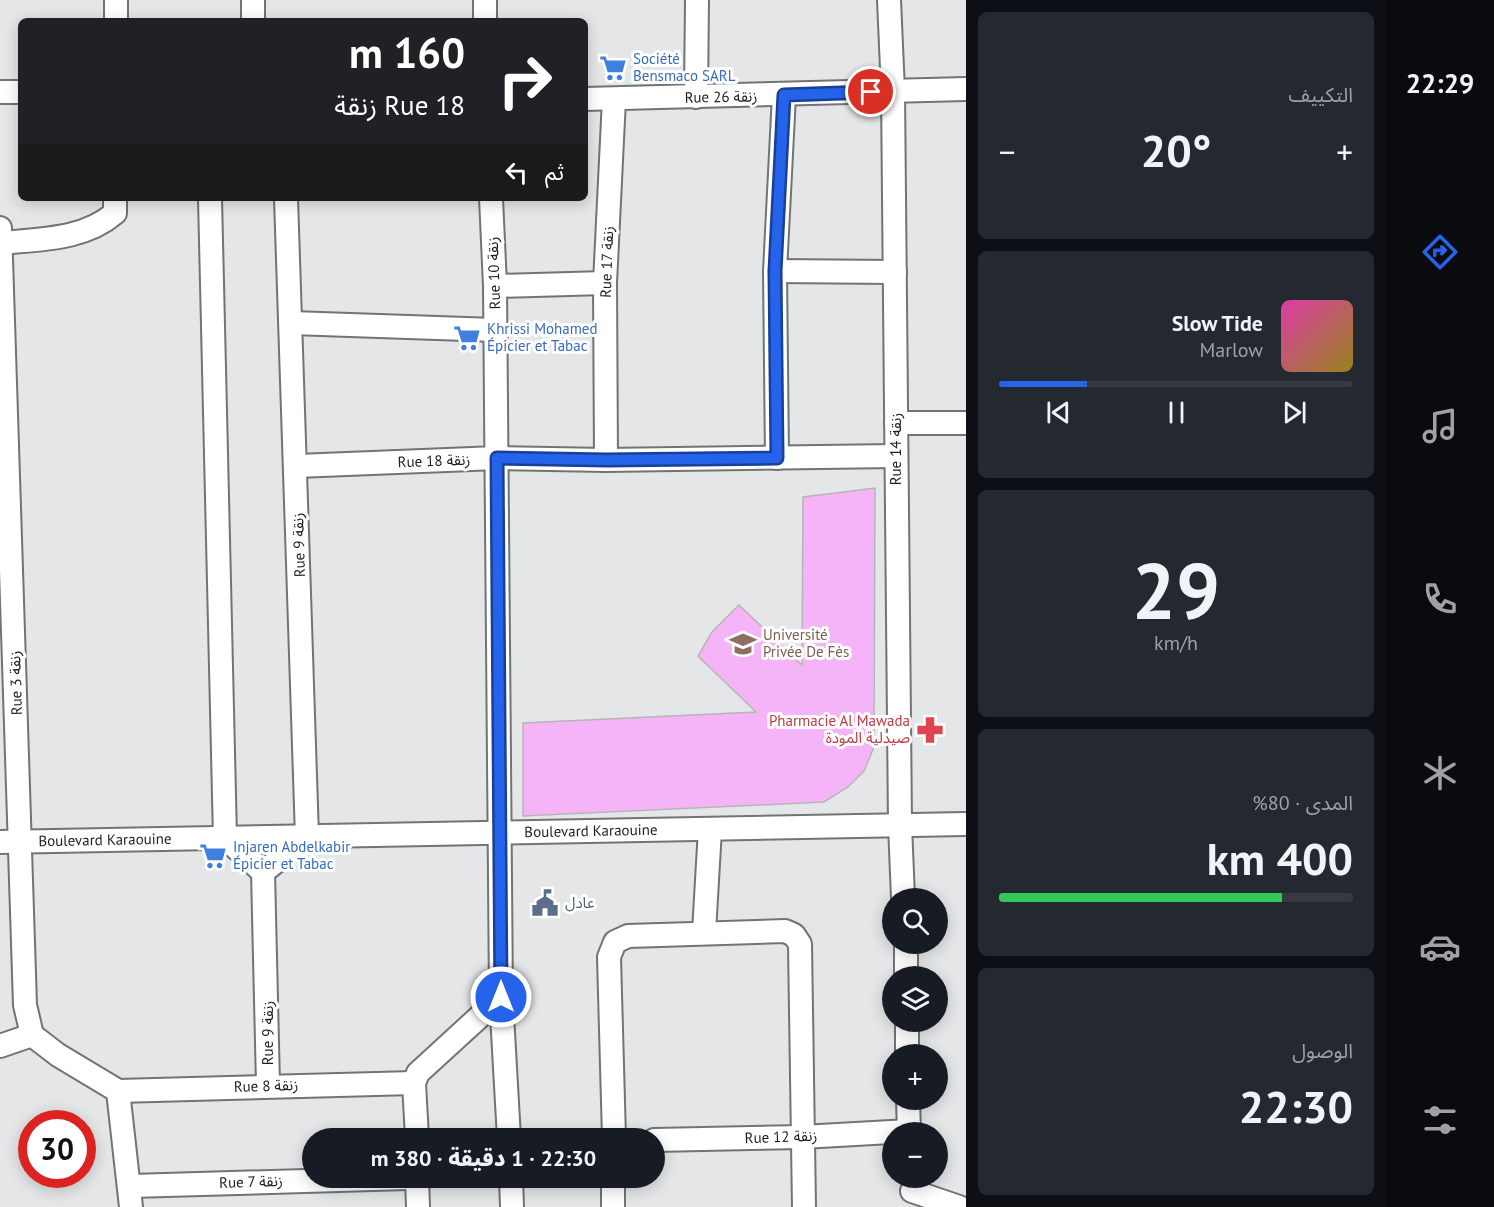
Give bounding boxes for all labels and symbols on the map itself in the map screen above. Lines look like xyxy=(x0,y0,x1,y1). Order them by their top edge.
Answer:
place label: Société Bensmaco SARL xyxy=(633,49,736,85)
supermarket icon: Société Bensmaco SARL xyxy=(598,53,628,83)
pin xyxy=(845,66,896,117)
street label: Rue 26 زنقة xyxy=(685,86,757,107)
street label: Rue 17 زنقة xyxy=(596,226,617,298)
street label: Rue 10 زنقة xyxy=(483,236,504,310)
place label: Khrissi Mohamed Épicier et Tabac xyxy=(487,319,598,355)
supermarket icon: Khrissi Mohamed Épicier et Tabac xyxy=(452,323,482,353)
street label: Rue 14 زنقة xyxy=(886,413,905,485)
street label: Rue 18 زنقة xyxy=(397,450,471,471)
street label: Rue 9 زنقة xyxy=(288,512,309,578)
place label: Université Privée De Fès xyxy=(763,625,849,661)
school or university icon: Université Privée De Fès xyxy=(728,629,758,659)
street label: Rue 3 زنقة xyxy=(5,650,26,716)
place label: Pharmacie Al Mawada صيدلية المودة xyxy=(769,711,910,747)
pharmacy icon: Pharmacie Al Mawada صيدلية المودة xyxy=(915,715,945,745)
street label: Boulevard Karaouine xyxy=(524,820,658,841)
street label: Boulevard Karaouine xyxy=(38,829,172,850)
place label: Injaren Abdelkabir Épicier et Tabac xyxy=(233,837,350,873)
supermarket icon: Injaren Abdelkabir Épicier et Tabac xyxy=(198,841,228,871)
public building icon: عادل xyxy=(530,888,560,918)
place label: عادل xyxy=(565,893,595,912)
position arrow xyxy=(469,965,533,1029)
street label: Rue 9 زنقة xyxy=(258,1001,277,1065)
street label: Rue 8 زنقة xyxy=(233,1075,299,1096)
speed limit sign: 30 xyxy=(18,1110,96,1188)
street label: Rue 12 زنقة xyxy=(744,1126,818,1147)
street label: Rue 7 زنقة xyxy=(219,1171,283,1192)

